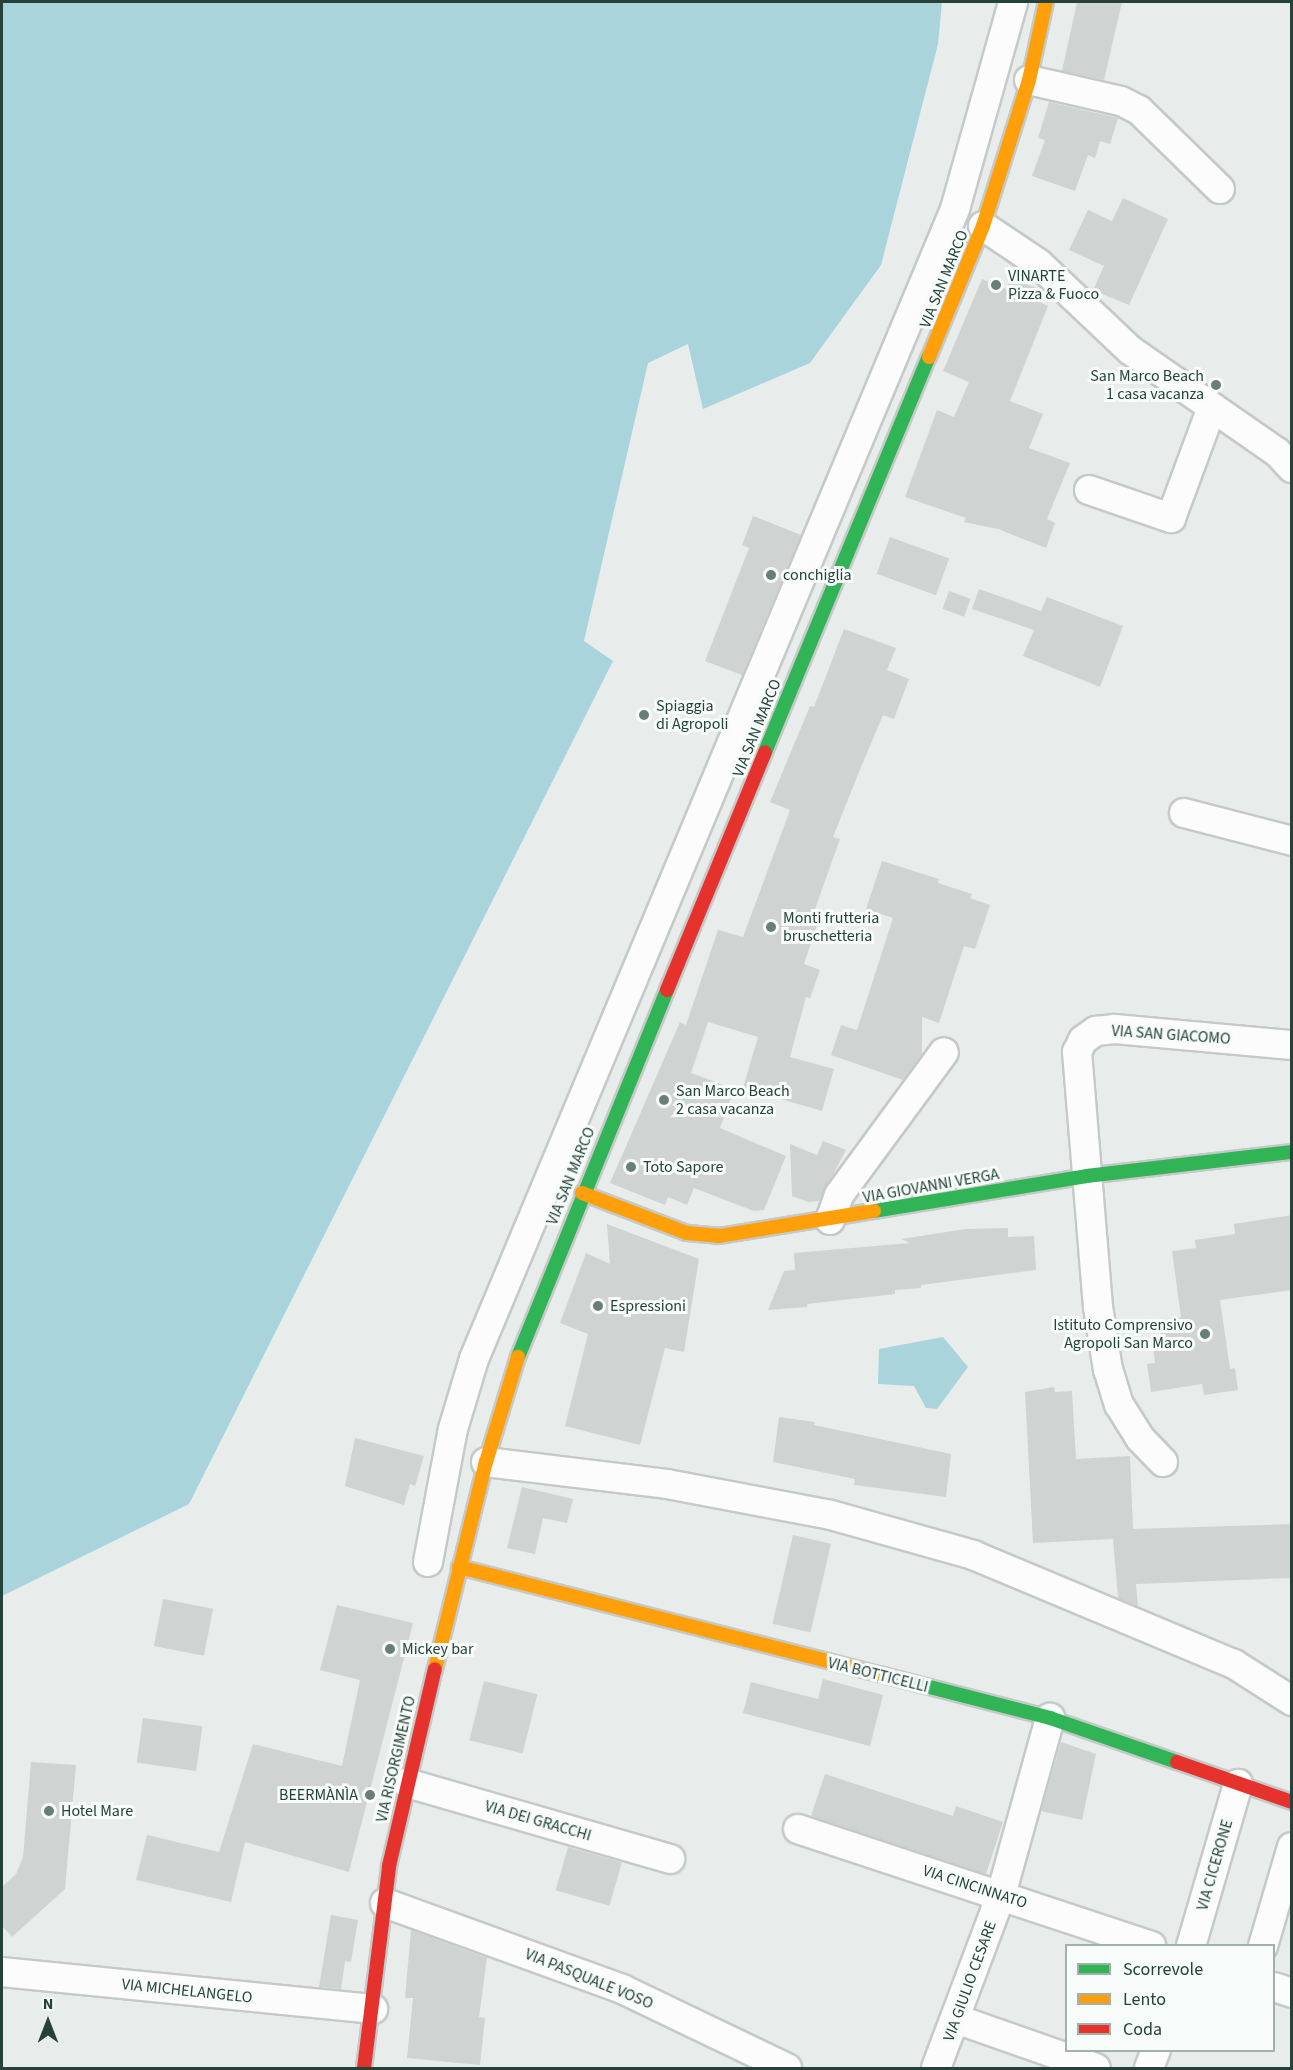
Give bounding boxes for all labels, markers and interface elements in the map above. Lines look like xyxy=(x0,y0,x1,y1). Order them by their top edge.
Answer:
street label: VIA SAN MARCO xyxy=(916,227,972,331)
place label: VINARTE Pizza & Fuoco xyxy=(1008,266,1099,304)
marker: VINARTE Pizza & Fuoco xyxy=(989,278,1003,292)
place label: San Marco Beach 1 casa vacanza xyxy=(1090,366,1204,404)
marker: San Marco Beach 1 casa vacanza xyxy=(1209,378,1223,392)
place label: conchiglia xyxy=(783,565,851,585)
marker: conchiglia xyxy=(764,568,778,582)
street label: VIA SAN MARCO xyxy=(729,676,785,780)
place label: Spiaggia di Agropoli xyxy=(656,696,728,734)
marker: Spiaggia di Agropoli xyxy=(637,708,651,722)
place label: Monti frutteria bruschetteria xyxy=(783,908,879,946)
marker: Monti frutteria bruschetteria xyxy=(764,920,778,934)
street label: VIA SAN GIACOMO xyxy=(1111,1021,1231,1049)
place label: San Marco Beach 2 casa vacanza xyxy=(676,1081,790,1119)
marker: San Marco Beach 2 casa vacanza xyxy=(657,1093,671,1107)
street label: VIA SAN MARCO xyxy=(543,1124,599,1228)
place label: Toto Sapore xyxy=(643,1157,723,1177)
marker: Toto Sapore xyxy=(624,1160,638,1174)
street label: VIA GIOVANNI VERGA xyxy=(861,1165,1001,1207)
place label: Espressioni xyxy=(610,1296,686,1316)
marker: Espressioni xyxy=(591,1299,605,1313)
place label: Istituto Comprensivo Agropoli San Marco xyxy=(1053,1315,1193,1353)
marker: Istituto Comprensivo Agropoli San Marco xyxy=(1198,1327,1212,1341)
place label: Mickey bar xyxy=(402,1639,473,1659)
marker: Mickey bar xyxy=(383,1642,397,1656)
street label: VIA BOTTICELLI xyxy=(826,1653,930,1697)
street label: VIA RISORGIMENTO xyxy=(372,1694,420,1824)
place label: BEERMÀNÌA xyxy=(279,1785,358,1805)
marker: BEERMÀNÌA xyxy=(363,1788,377,1802)
street label: VIA DEI GRACCHI xyxy=(483,1797,593,1845)
place label: Hotel Mare xyxy=(61,1801,133,1821)
marker: Hotel Mare xyxy=(42,1804,56,1818)
street label: VIA CICERONE xyxy=(1193,1817,1237,1913)
street label: VIA CINCINNATO xyxy=(920,1861,1030,1913)
street label: VIA GIULIO CESARE xyxy=(939,1918,1001,2044)
legend xyxy=(1065,1944,1275,2052)
street label: VIA PASQUALE VOSO xyxy=(522,1945,656,2013)
text: Scorrevole xyxy=(1123,1957,1203,1982)
street label: VIA MICHELANGELO xyxy=(121,1975,253,2007)
text: Lento xyxy=(1123,1987,1166,2012)
north arrow xyxy=(18,1992,78,2052)
text: N xyxy=(43,1993,53,2015)
text: Coda xyxy=(1123,2017,1162,2042)

